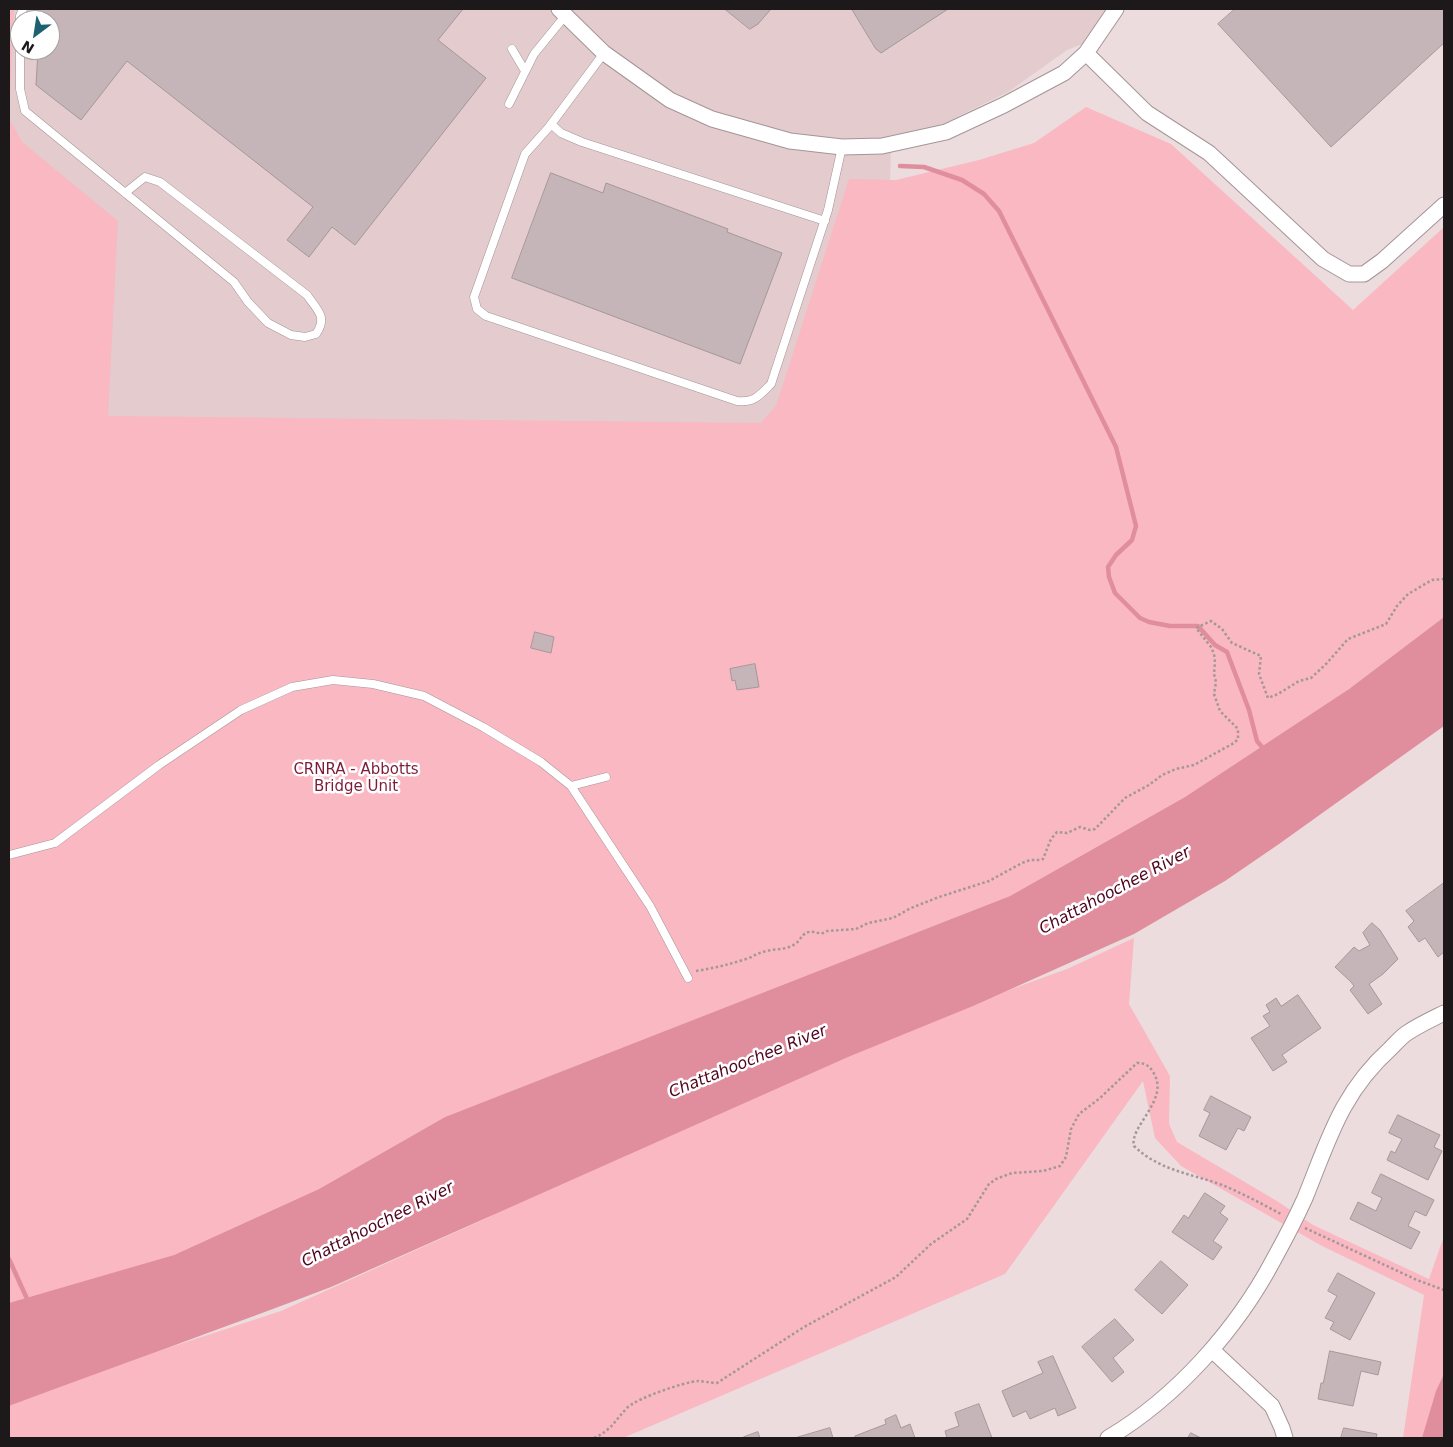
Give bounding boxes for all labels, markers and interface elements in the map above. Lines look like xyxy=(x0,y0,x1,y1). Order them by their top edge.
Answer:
north arrow xyxy=(10,10,60,60)
text: N xyxy=(19,37,37,57)
park label: CRNRA - Abbotts Bridge Unit xyxy=(293,761,419,796)
water label: Chattahoochee River xyxy=(1036,843,1194,939)
water label: Chattahoochee River xyxy=(666,1022,830,1102)
water label: Chattahoochee River xyxy=(299,1178,457,1272)

